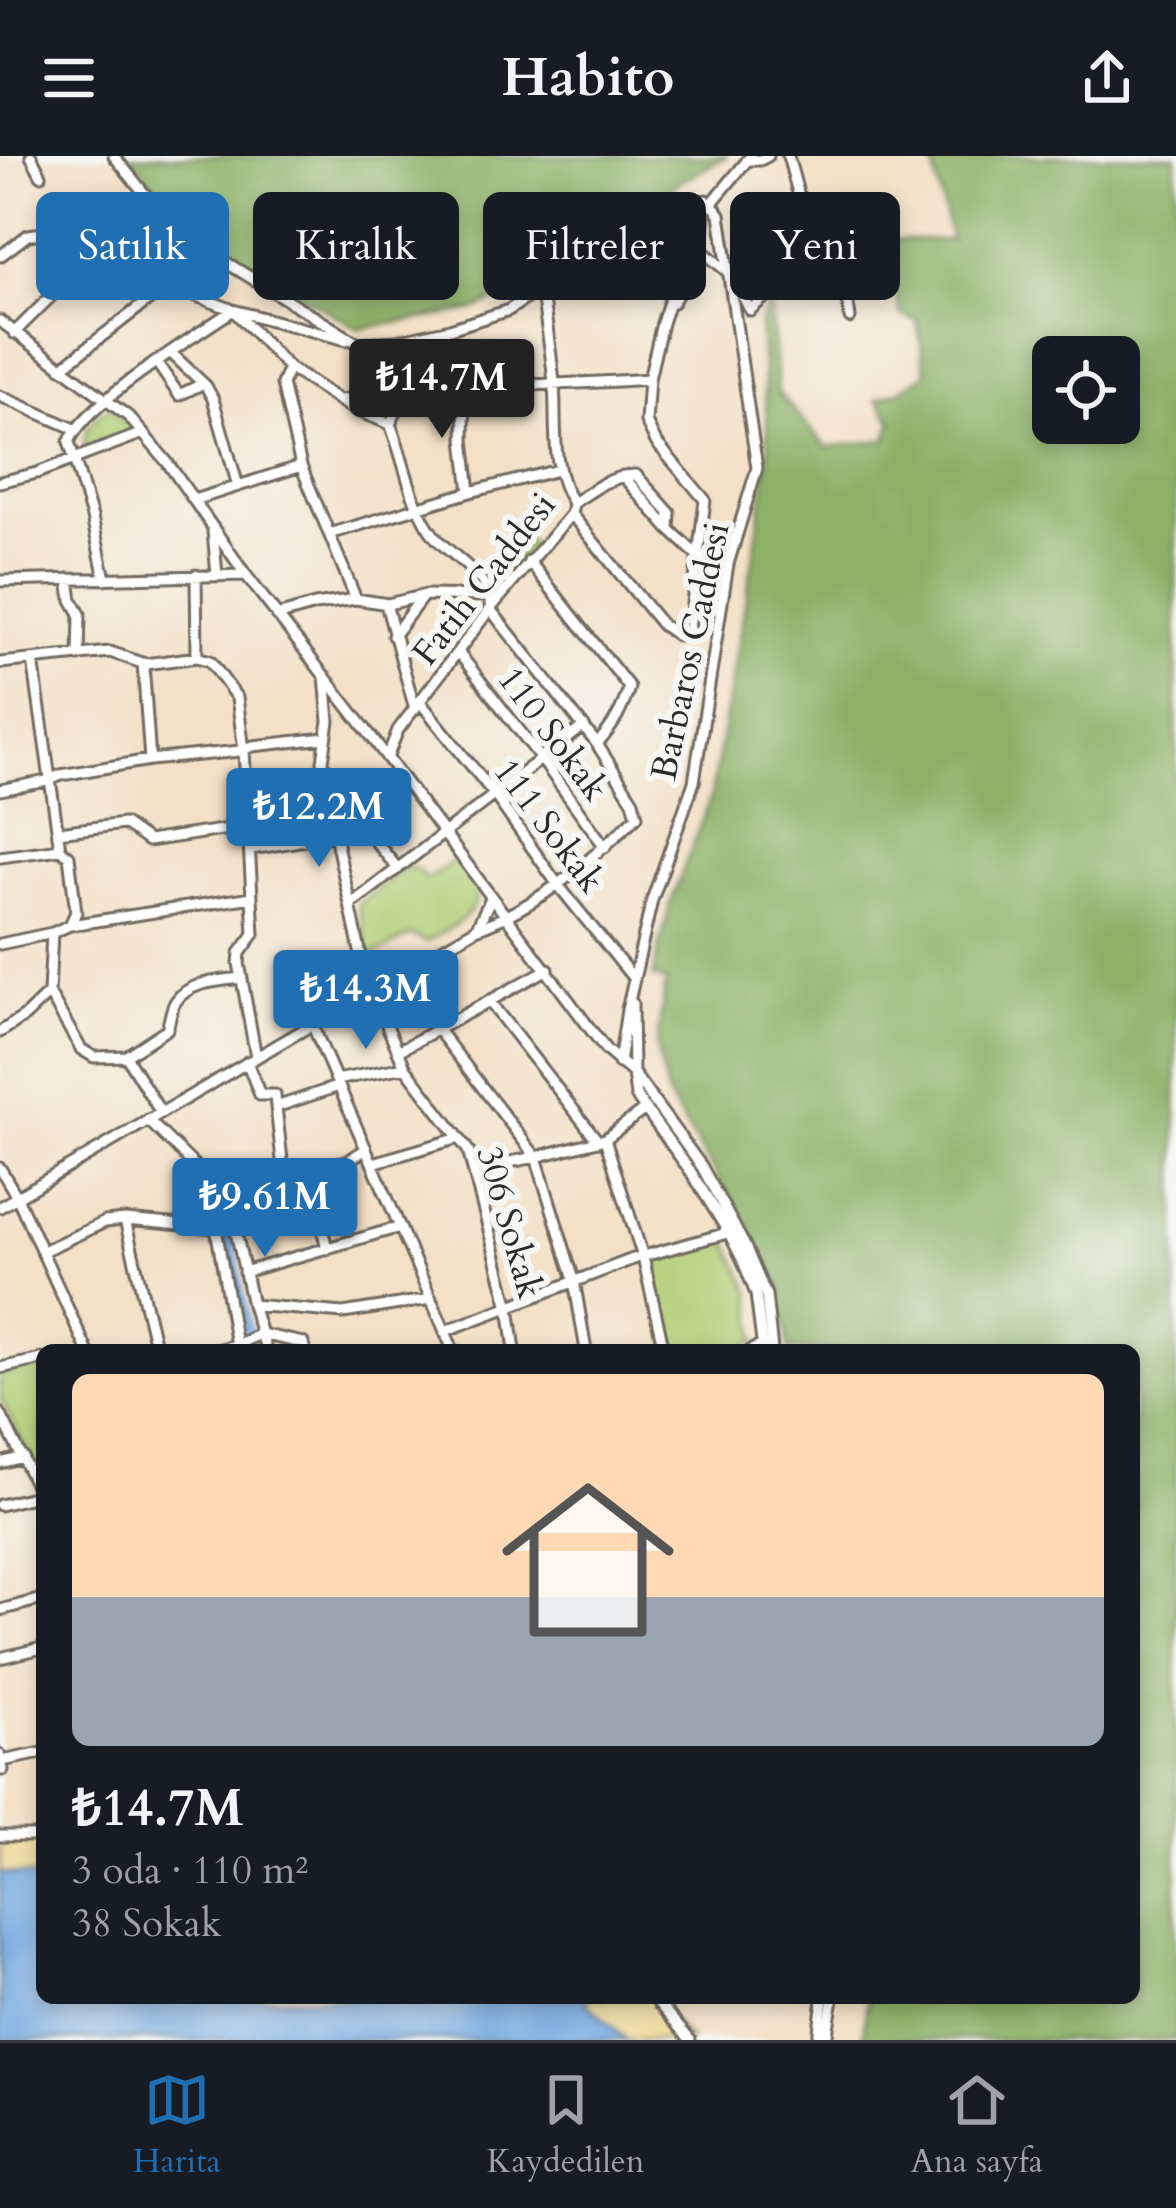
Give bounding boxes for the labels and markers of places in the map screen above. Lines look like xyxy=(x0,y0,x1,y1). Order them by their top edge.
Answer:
pin: ₺14.7M xyxy=(344,339,540,441)
pin: ₺12.2M xyxy=(221,768,417,870)
pin: ₺14.3M xyxy=(268,950,464,1052)
pin: ₺9.61M xyxy=(167,1158,363,1260)

